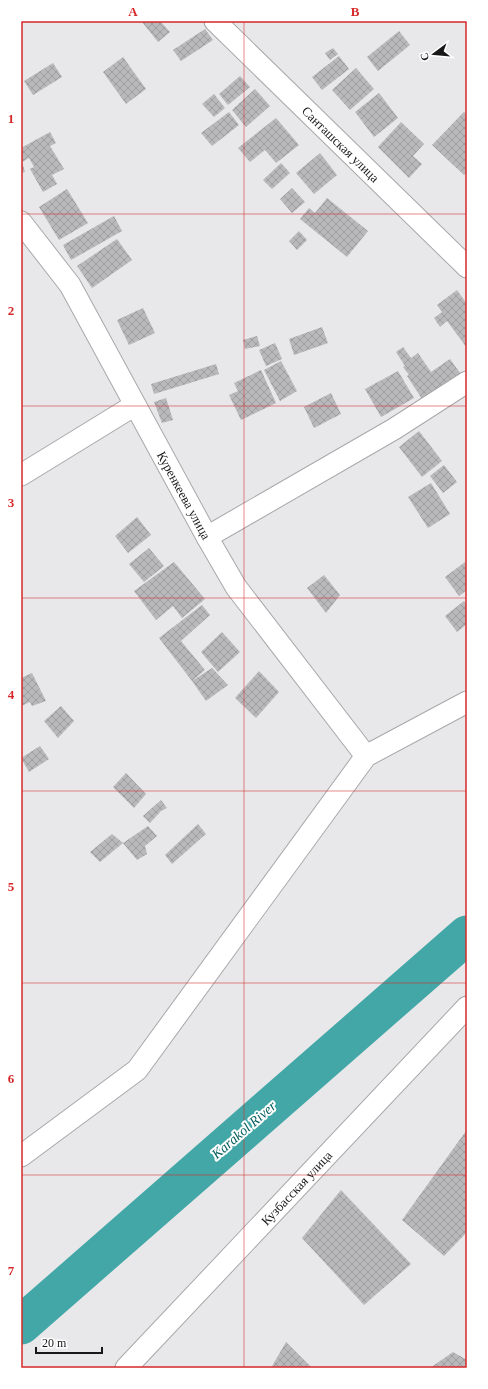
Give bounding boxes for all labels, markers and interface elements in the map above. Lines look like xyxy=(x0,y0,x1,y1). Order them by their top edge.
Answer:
text: A xyxy=(128,4,138,19)
text: B xyxy=(351,4,360,19)
north arrow xyxy=(414,34,454,74)
text: С xyxy=(418,51,431,62)
street label: Санташская улица xyxy=(299,103,383,185)
text: 1 xyxy=(8,111,14,126)
text: 2 xyxy=(8,303,14,318)
street label: Куренкеева улица xyxy=(154,448,214,542)
text: 3 xyxy=(8,495,15,510)
text: 4 xyxy=(8,687,15,702)
text: 5 xyxy=(8,879,15,894)
text: 6 xyxy=(8,1071,15,1086)
water label: Karakol River xyxy=(208,1098,279,1162)
street label: Кузбасская улица xyxy=(258,1147,335,1228)
text: 7 xyxy=(8,1263,15,1278)
scale bar xyxy=(36,1329,102,1355)
text: 20 m xyxy=(42,1336,67,1350)

